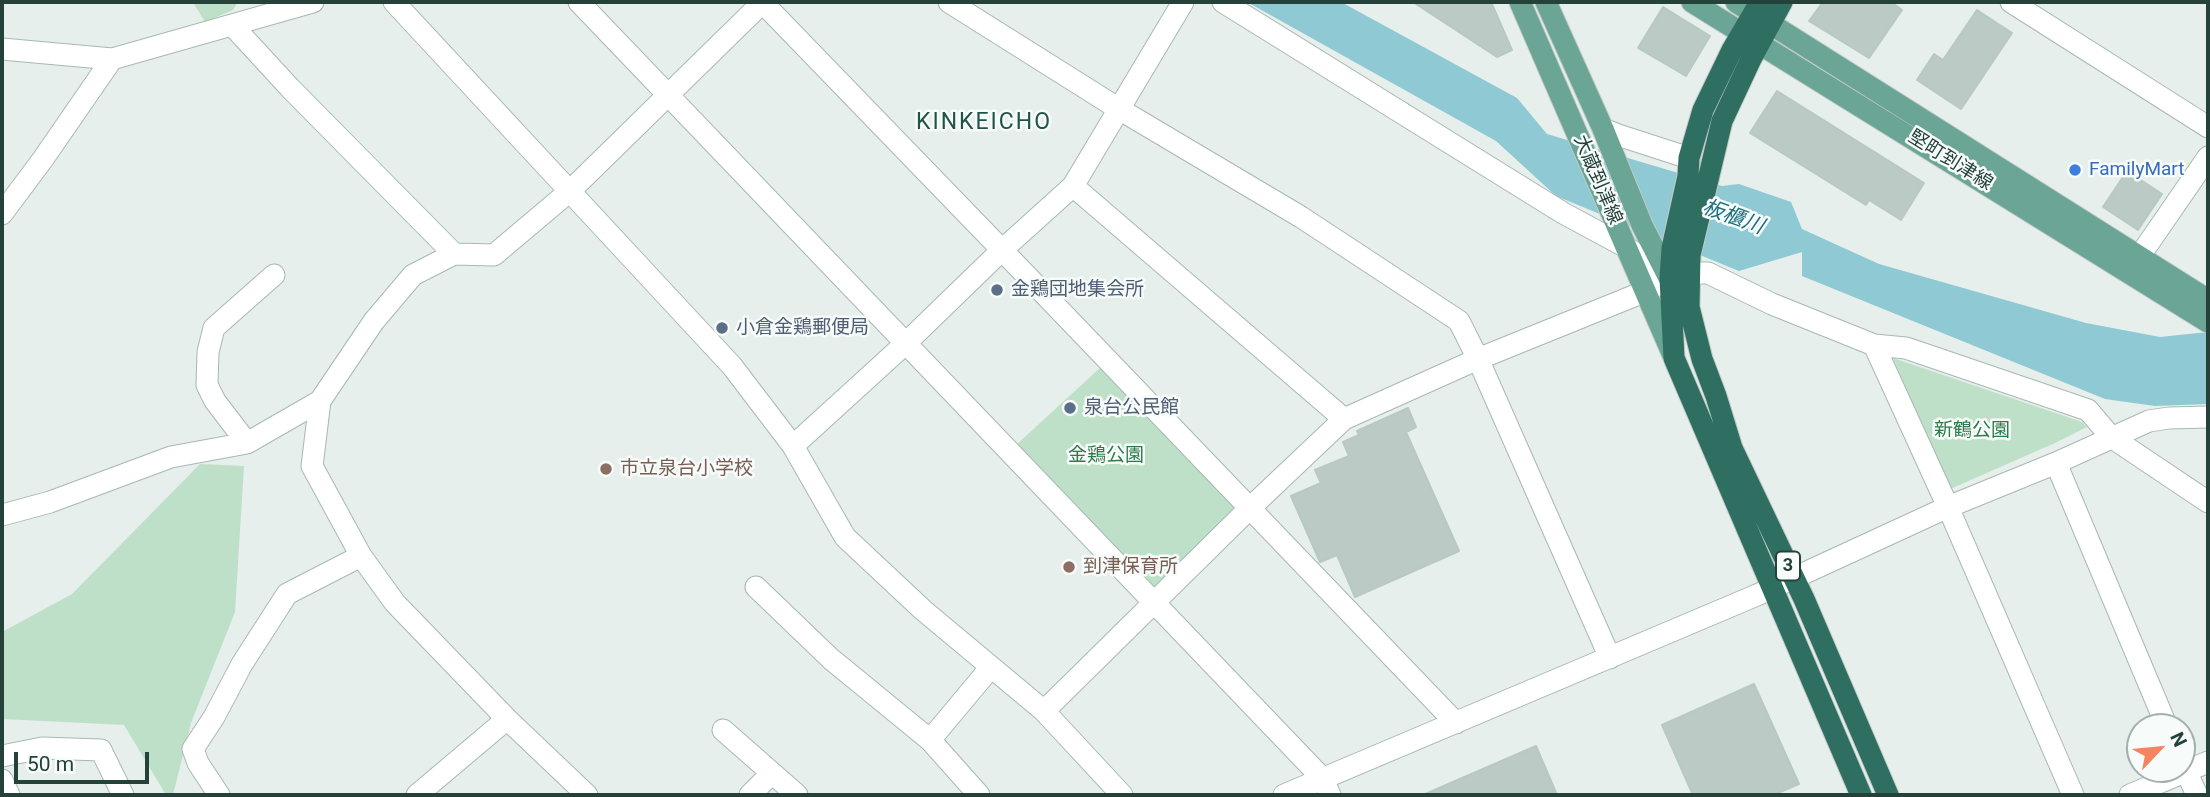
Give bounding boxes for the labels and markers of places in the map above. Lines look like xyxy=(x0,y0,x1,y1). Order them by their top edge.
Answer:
place label: FamilyMart xyxy=(2089,159,2184,181)
marker: FamilyMart xyxy=(2067,162,2083,178)
place label: 金鶏団地集会所 xyxy=(1011,279,1144,301)
marker: 金鶏団地集会所 xyxy=(989,282,1005,298)
place label: 小倉金鶏郵便局 xyxy=(736,317,869,339)
marker: 小倉金鶏郵便局 xyxy=(714,320,730,336)
place label: 泉台公民館 xyxy=(1084,397,1179,419)
marker: 泉台公民館 xyxy=(1062,400,1078,416)
place label: 市立泉台小学校 xyxy=(620,458,753,480)
marker: 市立泉台小学校 xyxy=(598,461,614,477)
place label: 到津保育所 xyxy=(1083,556,1178,578)
marker: 到津保育所 xyxy=(1061,559,1077,575)

